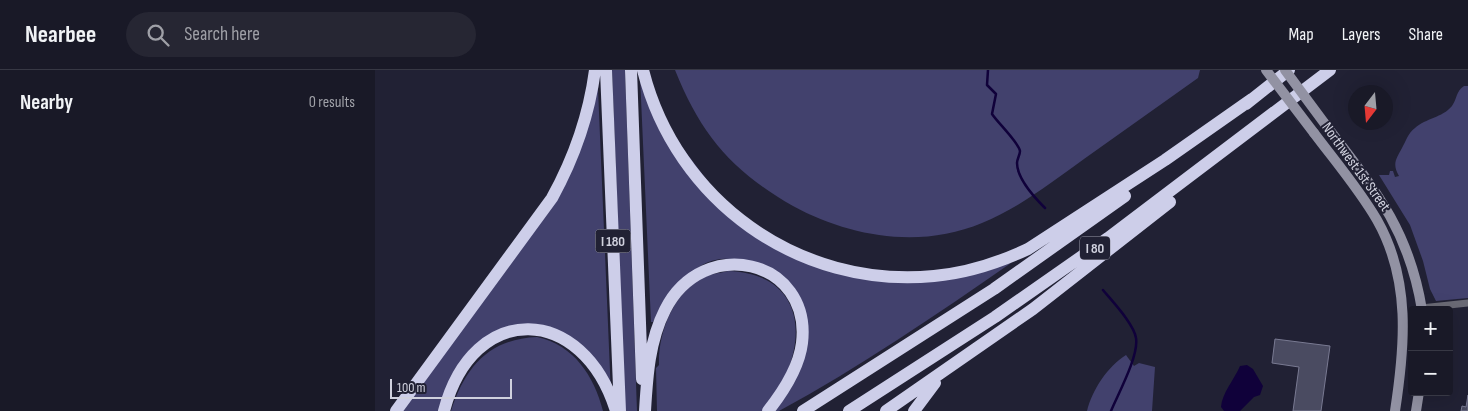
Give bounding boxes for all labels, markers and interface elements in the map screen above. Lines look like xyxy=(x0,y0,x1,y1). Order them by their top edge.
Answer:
search box xyxy=(126,12,476,57)
text: Nearbee xyxy=(25,20,96,49)
icon: search xyxy=(144,21,172,49)
text: Search here xyxy=(184,23,260,46)
text: Map xyxy=(1289,24,1314,45)
text: Layers xyxy=(1342,24,1381,45)
text: Share xyxy=(1409,24,1443,45)
north arrow xyxy=(1348,85,1393,130)
text: Nearby xyxy=(20,90,73,115)
text: 0 results xyxy=(309,93,355,112)
street label: Northwest 1st Street xyxy=(1317,119,1395,216)
road number: I 180 xyxy=(595,230,631,252)
road number: I 80 xyxy=(1080,237,1110,260)
map controls xyxy=(1408,306,1453,396)
button: + xyxy=(1408,306,1453,351)
button: − xyxy=(1408,351,1453,396)
scale bar xyxy=(390,376,513,399)
text: 100 m xyxy=(397,379,426,396)

